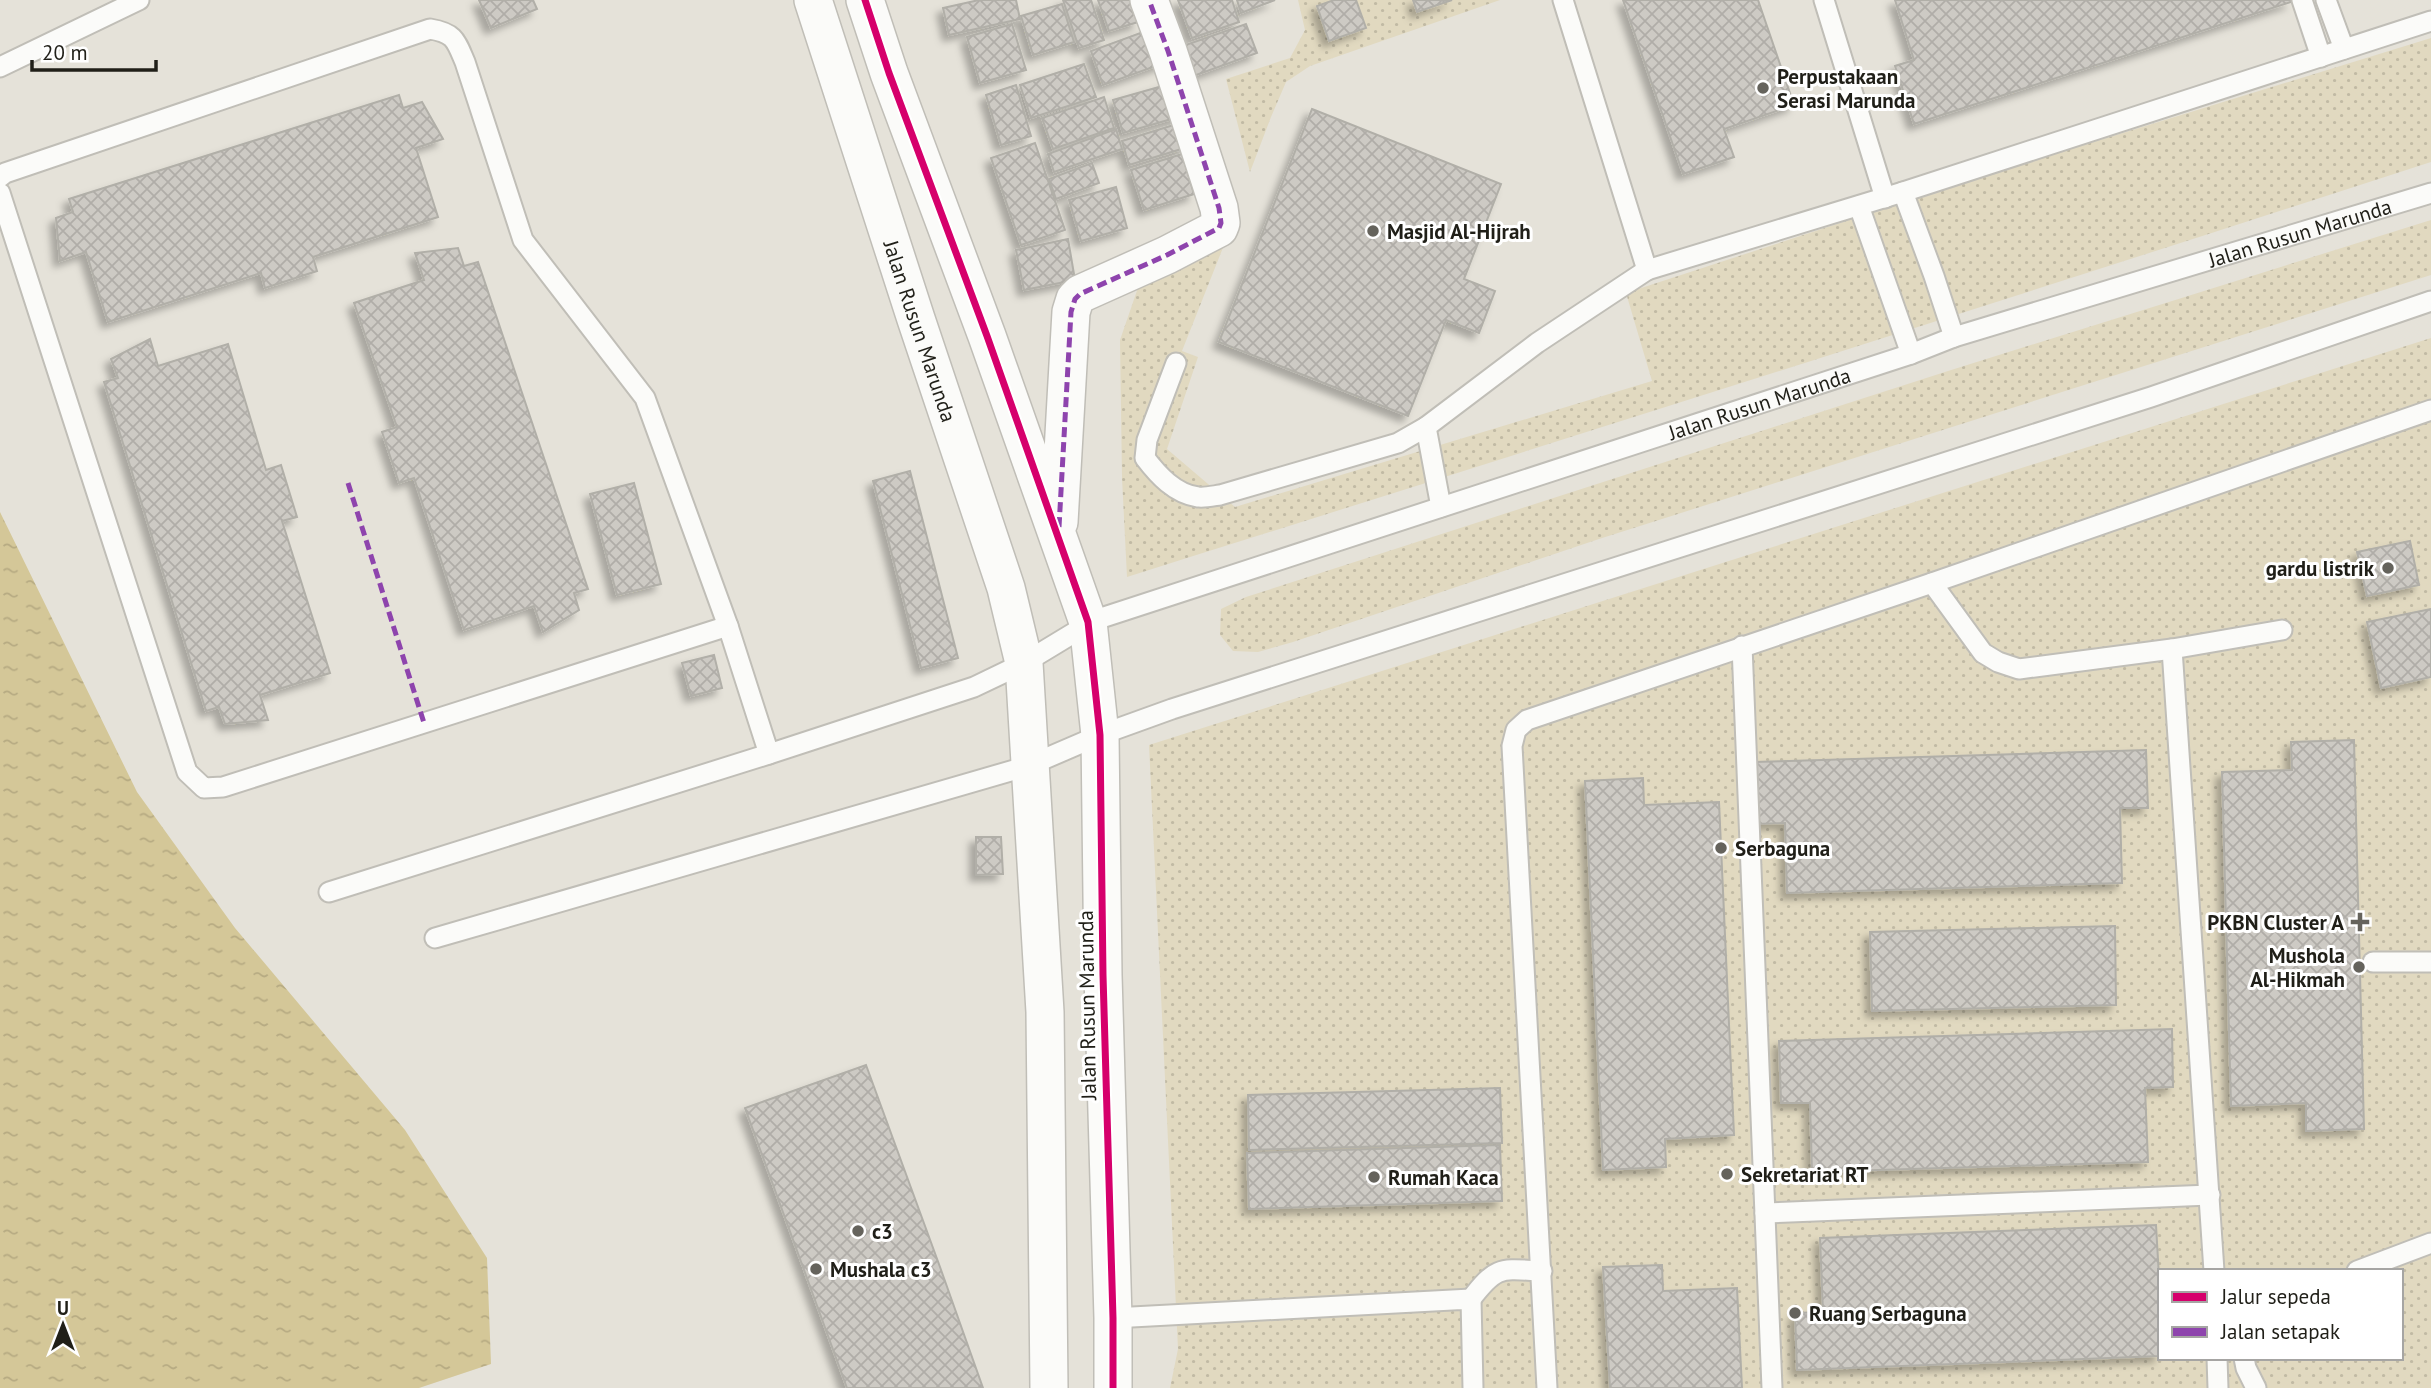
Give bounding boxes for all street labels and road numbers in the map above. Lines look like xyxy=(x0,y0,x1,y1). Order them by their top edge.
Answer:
street label: Jalan Rusun Marunda xyxy=(2204,192,2395,273)
street label: Jalan Rusun Marunda xyxy=(878,236,963,425)
street label: Jalan Rusun Marunda xyxy=(1664,361,1854,446)
street label: Jalan Rusun Marunda xyxy=(1072,910,1102,1101)

